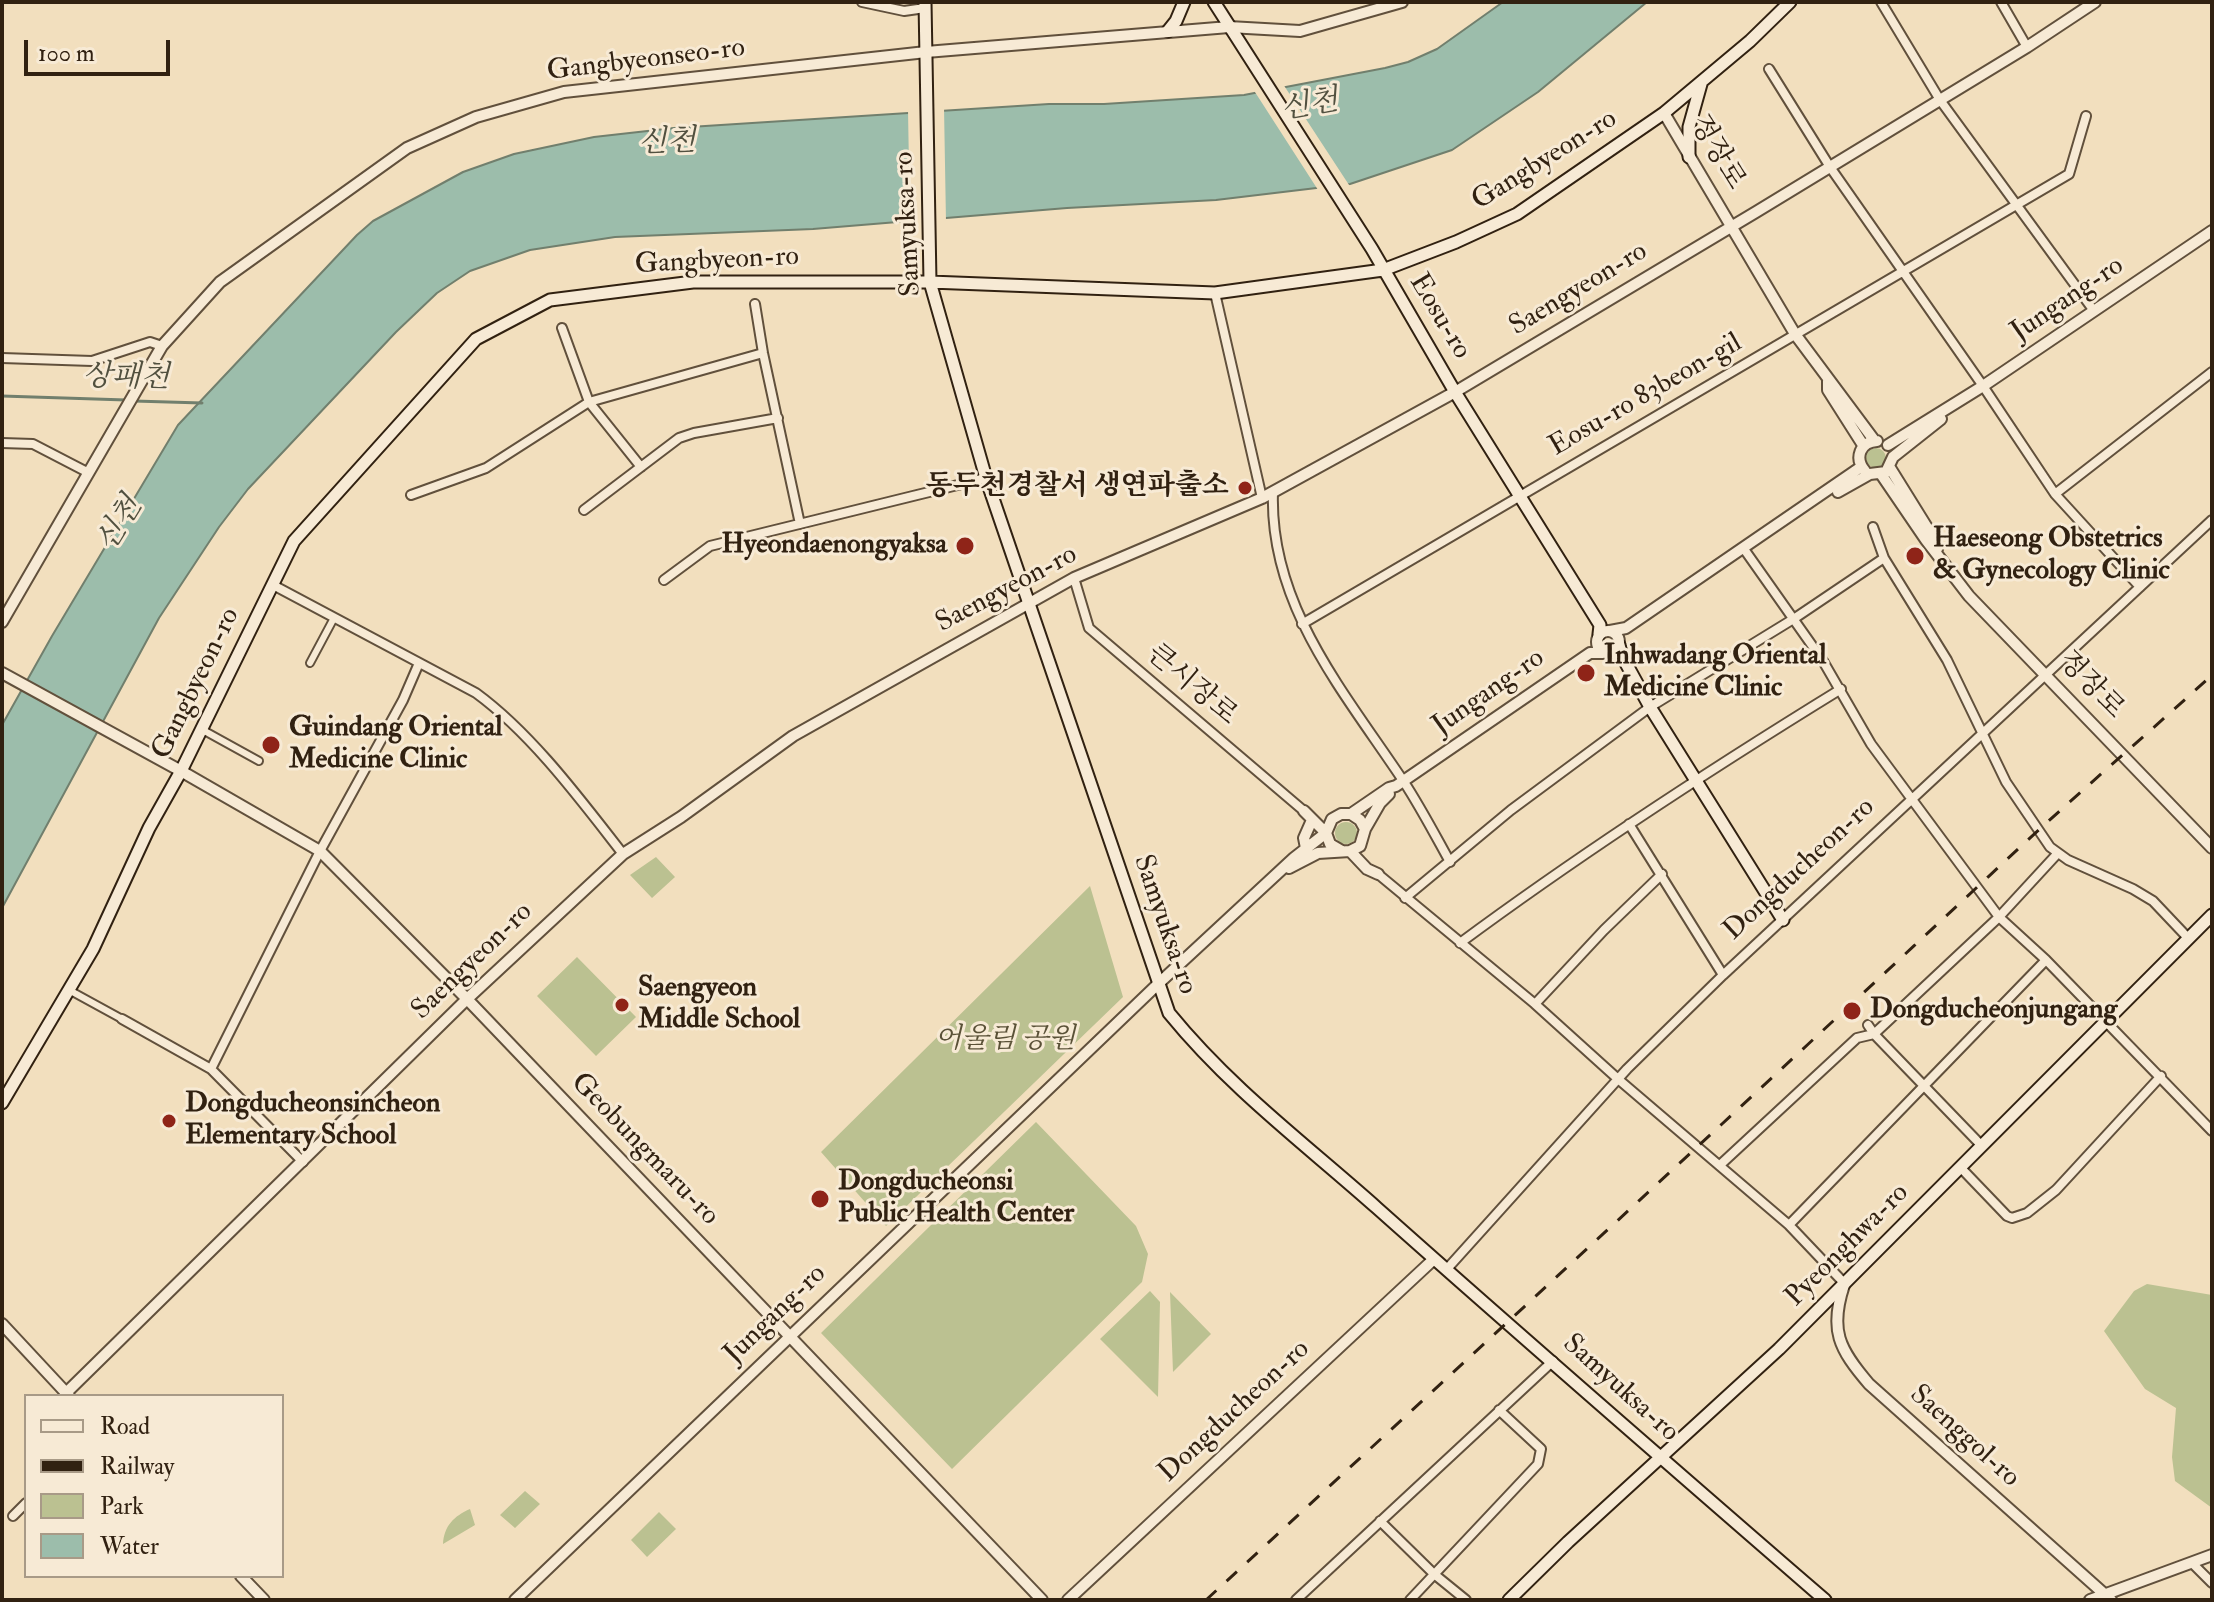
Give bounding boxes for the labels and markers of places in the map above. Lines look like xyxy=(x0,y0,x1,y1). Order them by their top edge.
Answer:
place label: 동두천경찰서 생연파출소 xyxy=(926,471,1229,505)
marker: 동두천경찰서 생연파출소 xyxy=(1236,479,1254,497)
place label: Haeseong Obstetrics & Gynecology Clinic xyxy=(1933,523,2170,589)
place label: Hyeondaenongyaksa xyxy=(721,529,947,563)
marker: Hyeondaenongyaksa xyxy=(954,535,976,557)
marker: Haeseong Obstetrics & Gynecology Clinic xyxy=(1904,545,1926,567)
place label: Inhwadang Oriental Medicine Clinic xyxy=(1604,640,1826,706)
marker: Inhwadang Oriental Medicine Clinic xyxy=(1575,662,1597,684)
place label: Guindang Oriental Medicine Clinic xyxy=(289,712,503,778)
marker: Guindang Oriental Medicine Clinic xyxy=(260,734,282,756)
place label: Saengyeon Middle School xyxy=(638,972,800,1038)
place label: Dongducheonjungang xyxy=(1870,994,2117,1028)
marker: Saengyeon Middle School xyxy=(613,996,631,1014)
marker: Dongducheonjungang xyxy=(1841,1000,1863,1022)
place label: Dongducheonsincheon Elementary School xyxy=(185,1088,440,1154)
marker: Dongducheonsincheon Elementary School xyxy=(160,1112,178,1130)
place label: Dongducheonsi Public Health Center xyxy=(838,1166,1074,1232)
marker: Dongducheonsi Public Health Center xyxy=(809,1188,831,1210)

